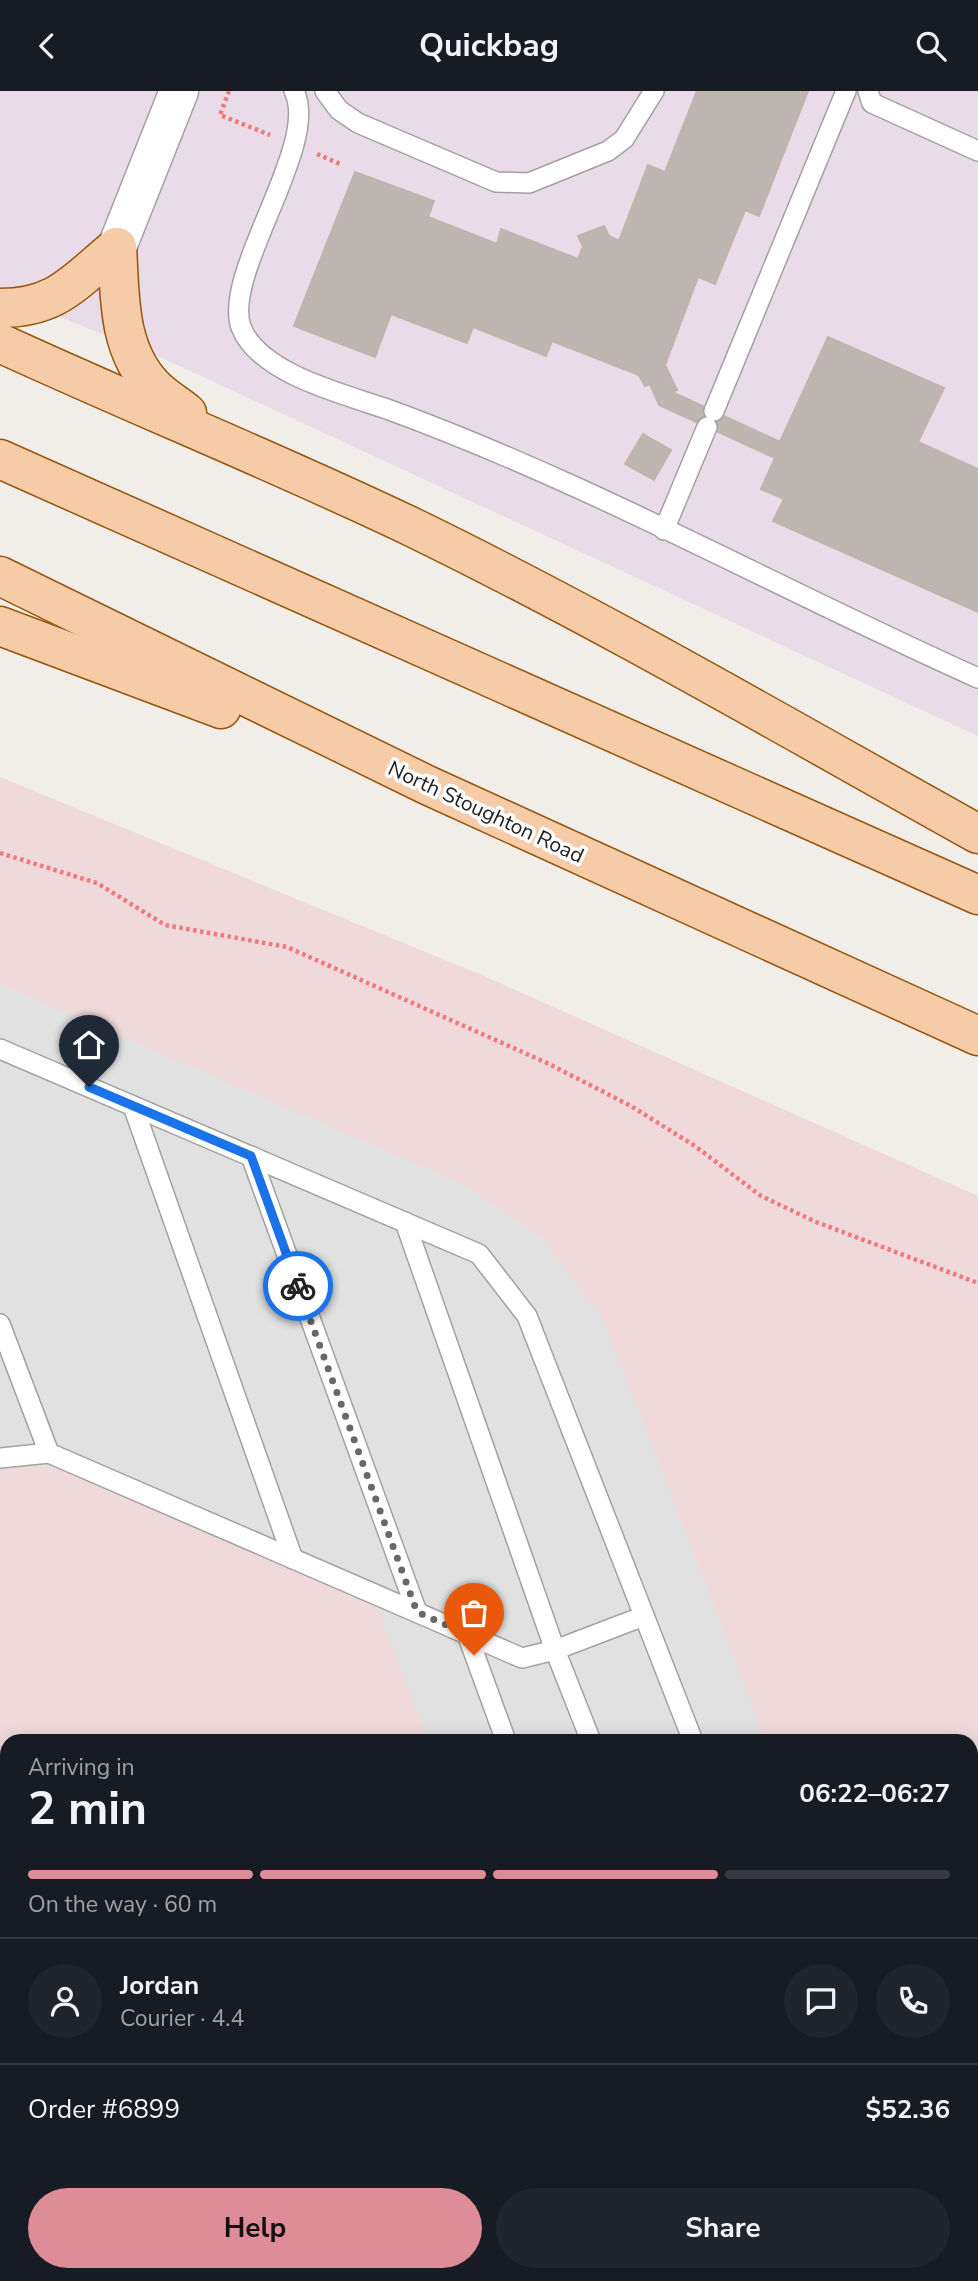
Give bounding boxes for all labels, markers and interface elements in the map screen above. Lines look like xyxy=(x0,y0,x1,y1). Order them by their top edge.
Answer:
text: Quickbag xyxy=(419,24,559,67)
icon: back xyxy=(28,27,66,65)
icon: search xyxy=(912,27,950,65)
street label: North Stoughton Road xyxy=(384,754,588,870)
pin xyxy=(59,1015,119,1087)
icon: home xyxy=(70,1026,108,1064)
courier xyxy=(263,1251,333,1321)
icon: bike xyxy=(279,1267,317,1305)
pin xyxy=(444,1583,504,1655)
icon: bag xyxy=(455,1594,493,1632)
text: Arriving in xyxy=(28,1752,135,1783)
text: 06:22–06:27 xyxy=(799,1776,950,1811)
text: 2 min xyxy=(28,1777,147,1840)
text: On the way · 60 m xyxy=(28,1889,217,1920)
button: person xyxy=(28,1964,102,2038)
button: chat xyxy=(784,1964,858,2038)
button: phone xyxy=(876,1964,950,2038)
text: Jordan xyxy=(120,1968,199,2003)
text: Courier · 4.4 xyxy=(120,2003,244,2034)
text: Order #6899 xyxy=(28,2092,180,2127)
text: $52.36 xyxy=(866,2092,950,2127)
button: Help xyxy=(28,2188,482,2268)
button: Share xyxy=(496,2188,950,2268)

